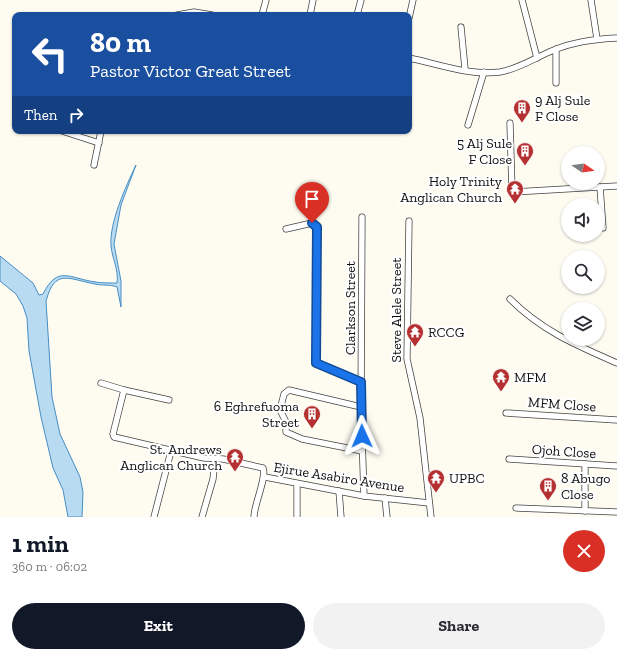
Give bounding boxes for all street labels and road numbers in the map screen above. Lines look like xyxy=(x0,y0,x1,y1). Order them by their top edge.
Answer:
street label: Steve Alele Street xyxy=(388,257,405,362)
street label: Clarkson Street xyxy=(342,260,359,355)
street label: MFM Close xyxy=(527,394,597,415)
street label: Ojoh Close xyxy=(531,441,597,462)
street label: Ejirue Asabiro Avenue xyxy=(272,459,406,496)

